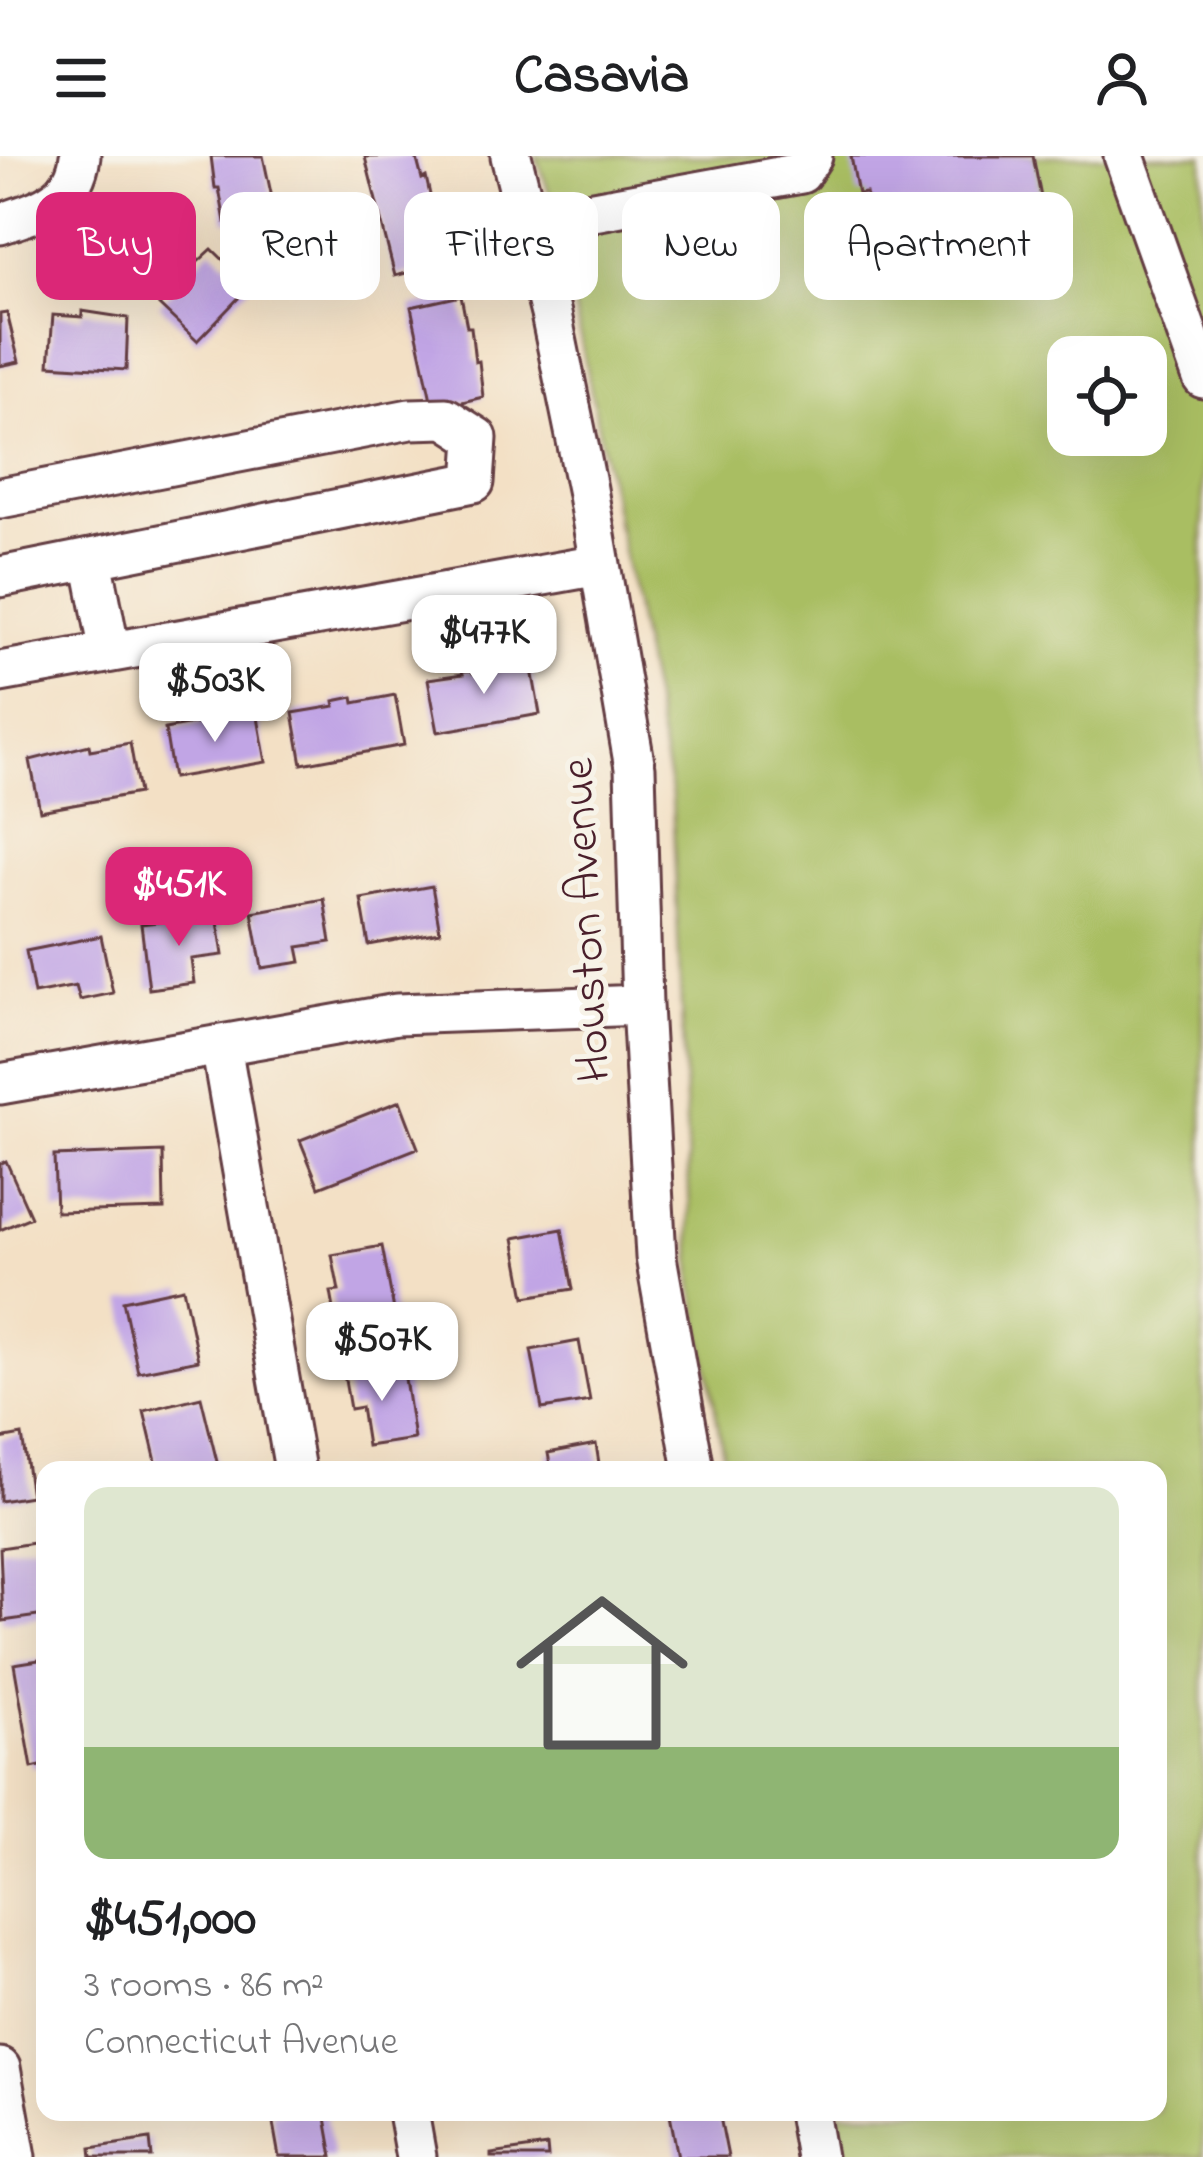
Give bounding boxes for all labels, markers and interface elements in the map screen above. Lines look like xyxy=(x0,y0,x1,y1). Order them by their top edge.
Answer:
text: Casavia xyxy=(514,39,689,117)
icon: menu xyxy=(48,45,114,111)
icon: person xyxy=(1089,45,1155,111)
chip: Buy xyxy=(36,192,196,300)
chip: Rent xyxy=(220,192,380,300)
chip: Filters xyxy=(404,192,598,300)
chip: New xyxy=(622,192,780,300)
chip: Apartment xyxy=(804,192,1073,300)
map controls xyxy=(1047,336,1167,456)
button: locate xyxy=(1047,336,1167,456)
pin: $477K xyxy=(400,595,568,697)
text: $477K xyxy=(439,605,529,662)
pin: $503K xyxy=(131,643,299,745)
text: $503K xyxy=(166,653,264,710)
street label: Houston Avenue xyxy=(545,755,631,1084)
pin: $451K xyxy=(95,847,263,949)
text: $451K xyxy=(132,857,226,914)
pin: $507K xyxy=(298,1302,466,1404)
text: $507K xyxy=(333,1312,431,1369)
icon: home xyxy=(494,1565,710,1781)
text: $451,000 xyxy=(84,1883,256,1958)
text: 3 rooms · 86 m² xyxy=(84,1958,324,2015)
text: Connecticut Avenue xyxy=(84,2015,398,2072)

